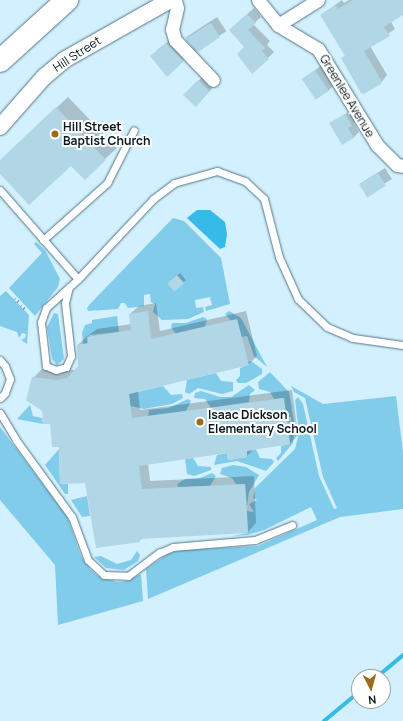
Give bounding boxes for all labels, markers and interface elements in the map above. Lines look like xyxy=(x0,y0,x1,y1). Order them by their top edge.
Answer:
street label: Hill Street xyxy=(50,33,104,75)
street label: Greenlee Avenue xyxy=(317,52,377,140)
place label: Hill Street Baptist Church xyxy=(63,120,150,148)
marker: Hill Street Baptist Church xyxy=(50,129,60,139)
place label: Isaac Dickson Elementary School xyxy=(208,408,317,436)
marker: Isaac Dickson Elementary School xyxy=(195,417,205,427)
north arrow xyxy=(351,669,391,709)
text: N xyxy=(367,693,377,708)

